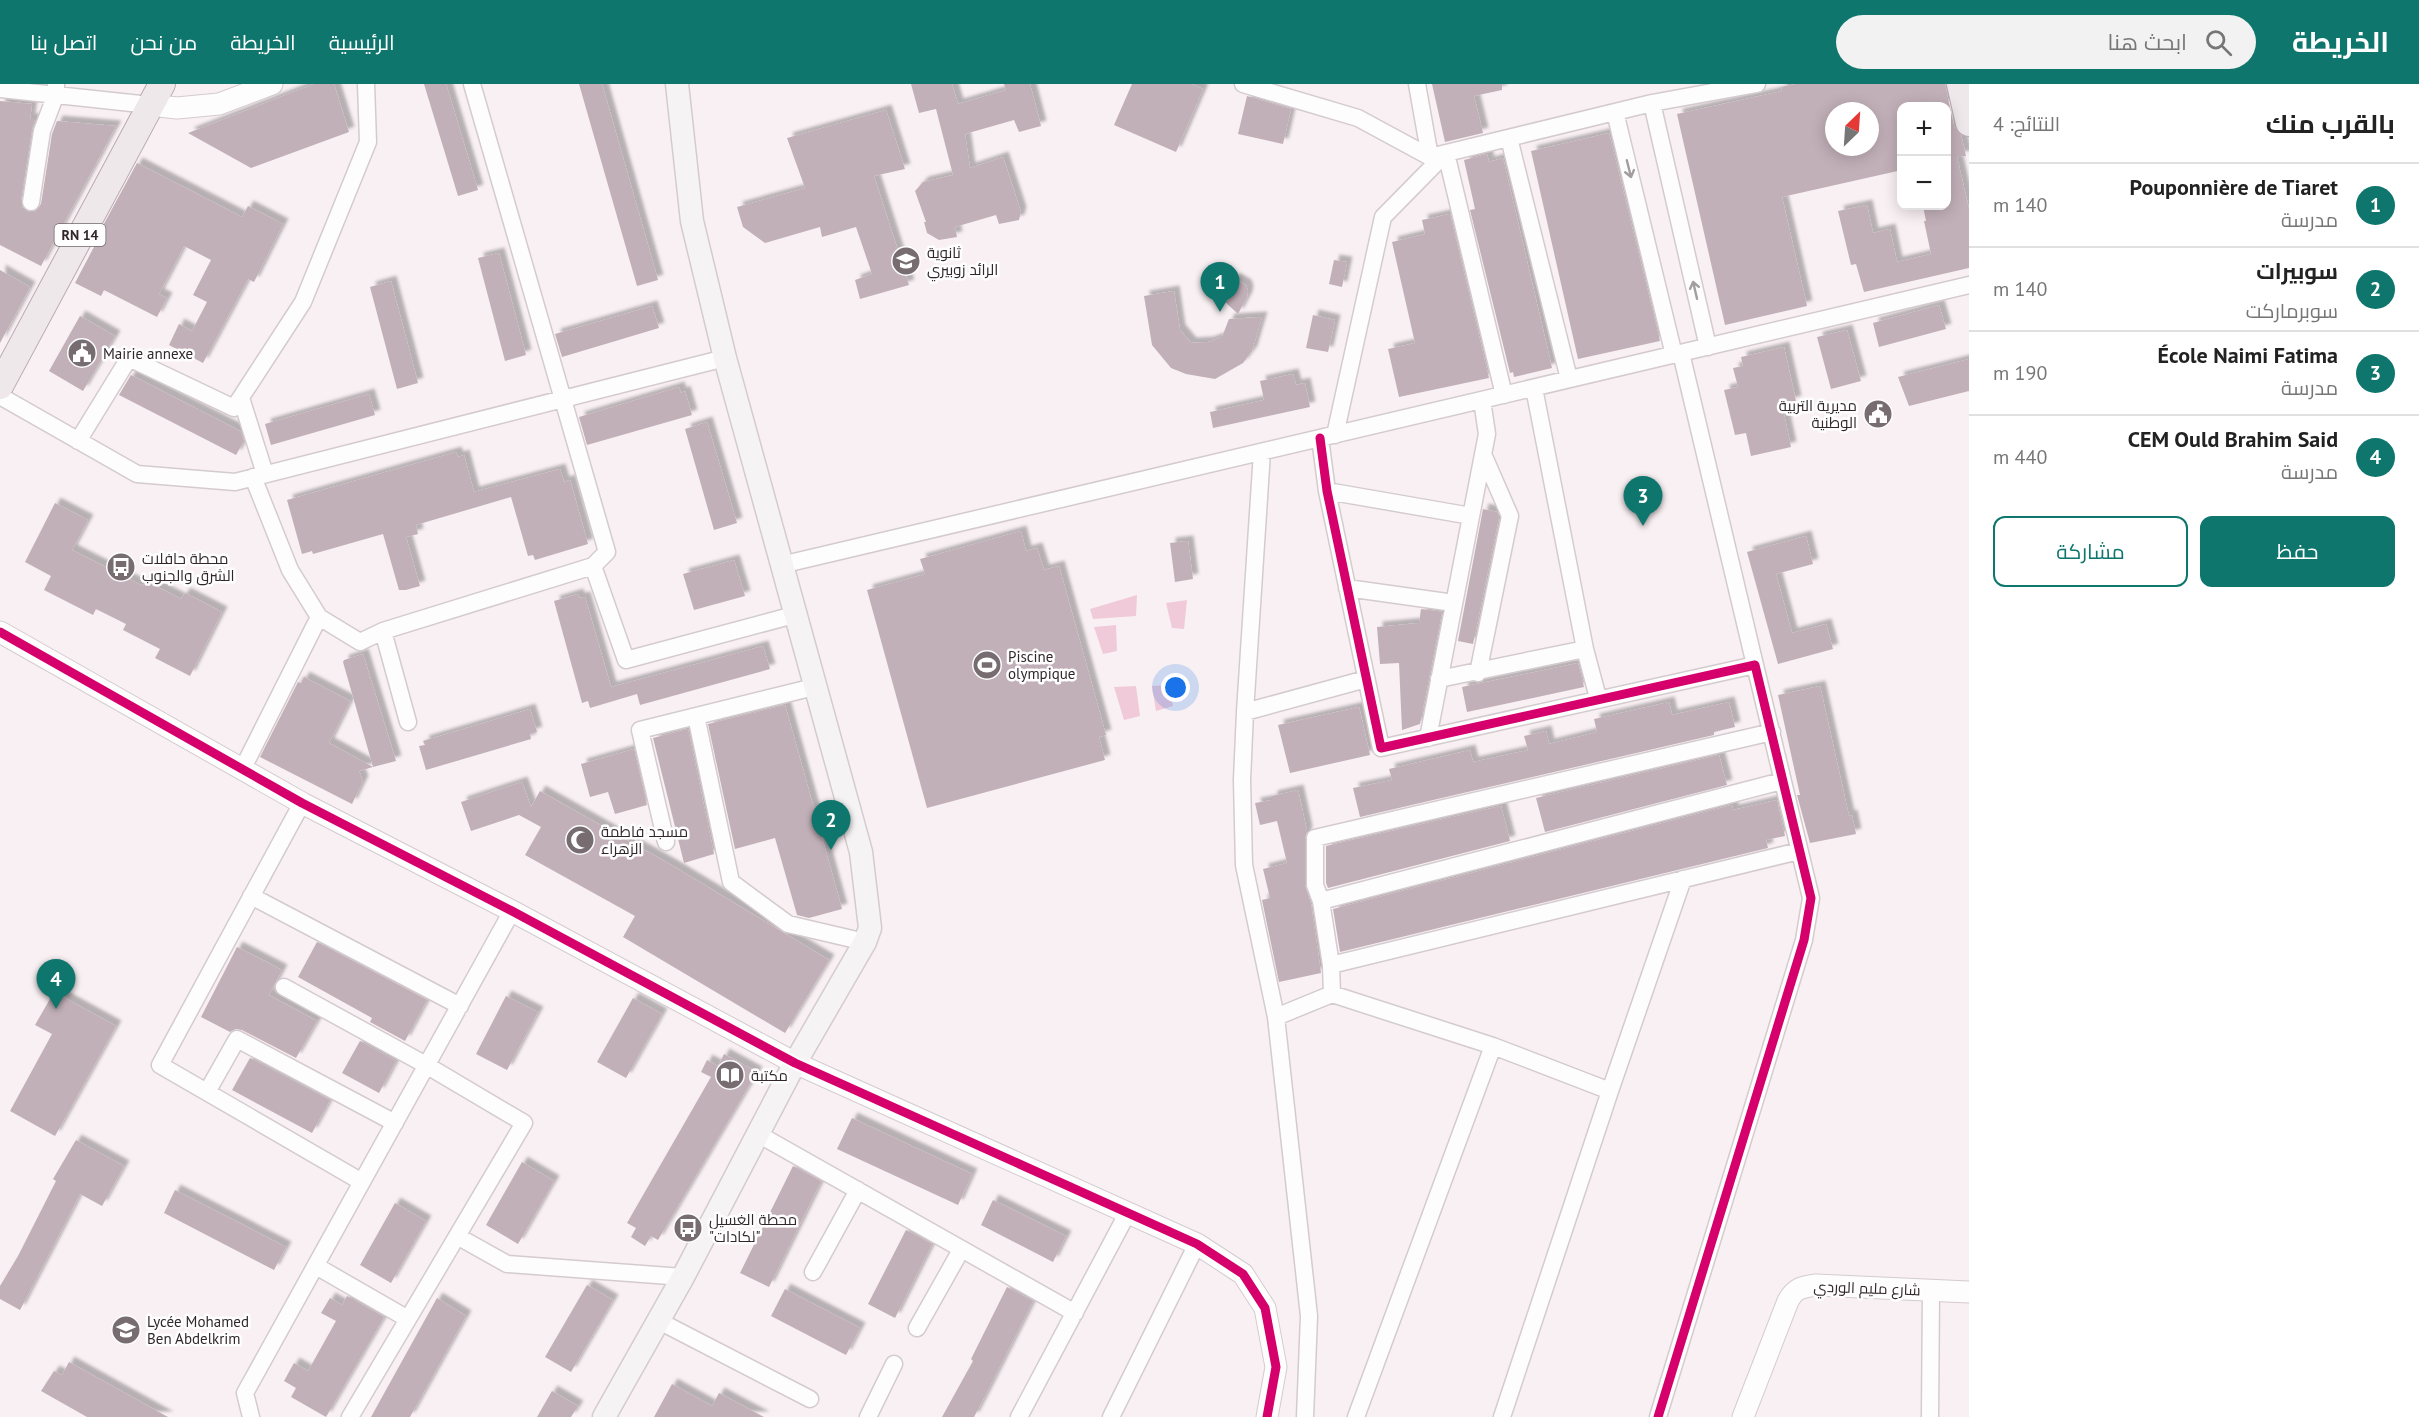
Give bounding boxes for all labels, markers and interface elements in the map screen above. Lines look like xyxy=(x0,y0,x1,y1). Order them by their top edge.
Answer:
search box xyxy=(1836,15,2256,69)
text: الخريطة xyxy=(2292,23,2389,60)
icon: search xyxy=(2202,26,2235,59)
text: ابحث هنا xyxy=(2108,28,2187,56)
text: اتصل بنا xyxy=(30,29,97,56)
text: من نحن xyxy=(130,29,197,56)
text: الخريطة xyxy=(230,29,296,56)
text: الرئيسية xyxy=(329,29,395,56)
north arrow xyxy=(1825,102,1879,156)
map controls xyxy=(1897,102,1951,210)
button: + xyxy=(1897,102,1951,156)
text: بالقرب منك xyxy=(2266,107,2395,140)
text: النتائج: 4 xyxy=(1993,111,2060,137)
button: − xyxy=(1897,156,1951,210)
one-way arrow xyxy=(1624,159,1636,178)
text: Pouponnière de Tiaret xyxy=(2130,173,2338,201)
text: 140 m xyxy=(1993,192,2047,218)
text: 1 xyxy=(2370,192,2381,218)
text: مدرسة xyxy=(2281,207,2338,233)
road number: RN 14 xyxy=(54,224,106,246)
place label: ثانوية الرائد زوبيري xyxy=(927,243,998,282)
school or university icon: ثانوية الرائد زوبيري xyxy=(890,245,922,277)
text: سوبيرات xyxy=(2256,257,2338,285)
pin: 1 xyxy=(1200,262,1240,312)
text: 140 m xyxy=(1993,276,2047,302)
text: 2 xyxy=(2370,276,2381,302)
one-way arrow xyxy=(1689,280,1700,300)
text: سوبرماركت xyxy=(2246,298,2338,324)
public building icon: Mairie annexe xyxy=(66,337,98,369)
text: École Naimi Fatima xyxy=(2158,341,2338,369)
place label: Mairie annexe xyxy=(103,344,193,363)
text: 190 m xyxy=(1993,360,2047,386)
text: 3 xyxy=(2370,360,2381,386)
text: مدرسة xyxy=(2281,375,2338,401)
place label: مديرية التربية الوطنية xyxy=(1779,396,1857,432)
public building icon: مديرية التربية الوطنية xyxy=(1862,398,1894,430)
text: CEM Ould Brahim Said xyxy=(2128,425,2338,453)
text: 440 m xyxy=(1993,444,2047,470)
text: 4 xyxy=(2370,444,2381,470)
text: مدرسة xyxy=(2281,459,2338,485)
pin: 3 xyxy=(1624,476,1662,526)
button: مشاركة xyxy=(1993,516,2188,587)
button: حفظ xyxy=(2200,516,2395,587)
place label: محطة حافلات الشرق والجنوب xyxy=(142,549,235,586)
bus stop icon: محطة حافلات الشرق والجنوب xyxy=(105,551,137,583)
place label: Piscine olympique xyxy=(1008,647,1076,683)
sports icon: Piscine olympique xyxy=(971,649,1003,681)
your location xyxy=(1161,673,1190,702)
pin: 2 xyxy=(812,800,850,850)
place label: مسجد فاطمة الزهراء xyxy=(601,822,688,858)
mosque icon: مسجد فاطمة الزهراء xyxy=(564,824,596,856)
pin: 4 xyxy=(36,960,76,1009)
library icon: مكتبة xyxy=(714,1059,746,1091)
place label: مكتبة xyxy=(751,1066,788,1085)
place label: محطة الغسيل "لكادات" xyxy=(709,1210,797,1246)
bus stop icon: محطة الغسيل "لكادات" xyxy=(672,1212,704,1244)
street label: شارع مليم الوردي xyxy=(1813,1277,1921,1302)
place label: Lycée Mohamed Ben Abdelkrim xyxy=(147,1312,249,1348)
school or university icon: Lycée Mohamed Ben Abdelkrim xyxy=(110,1314,142,1346)

